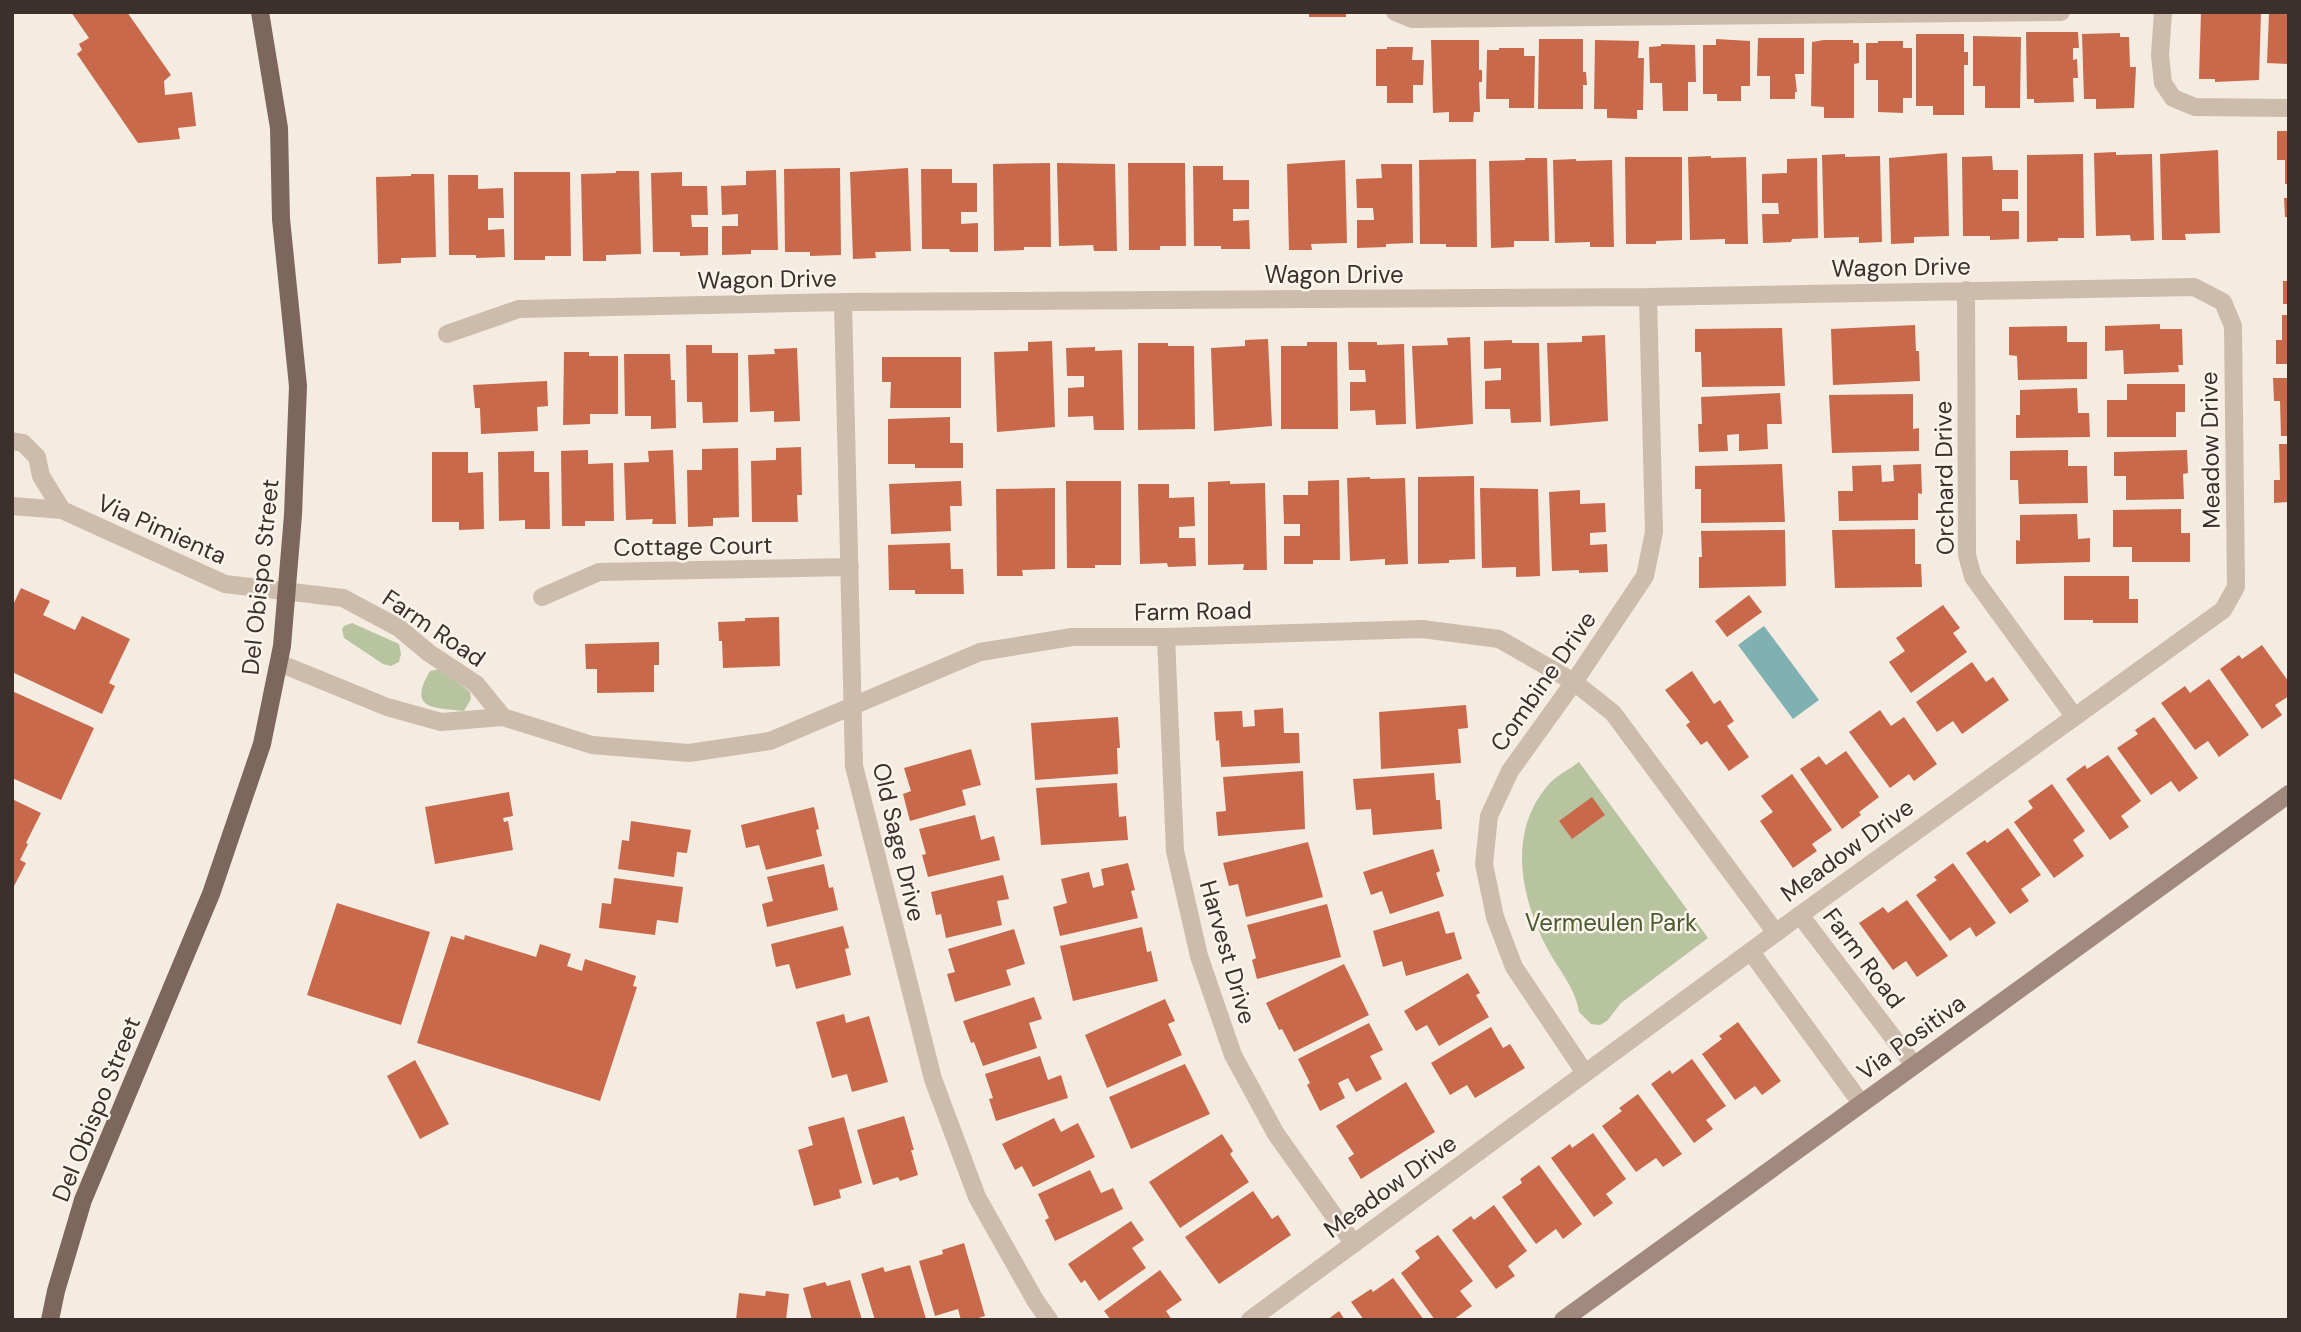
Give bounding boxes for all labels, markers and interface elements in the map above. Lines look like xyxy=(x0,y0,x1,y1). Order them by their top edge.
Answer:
street label: Wagon Drive xyxy=(1831,250,1971,284)
street label: Wagon Drive xyxy=(1264,259,1404,290)
street label: Wagon Drive xyxy=(697,262,837,296)
street label: Meadow Drive xyxy=(2193,371,2227,529)
street label: Orchard Drive xyxy=(1927,401,1961,555)
street label: Del Obispo Street xyxy=(234,477,286,677)
street label: Via Pimienta xyxy=(93,487,231,571)
street label: Cottage Court xyxy=(613,529,773,563)
street label: Farm Road xyxy=(377,582,491,674)
street label: Farm Road xyxy=(1134,594,1252,628)
street label: Combine Drive xyxy=(1483,605,1603,757)
street label: Old Sage Drive xyxy=(866,760,932,924)
street label: Meadow Drive xyxy=(1774,791,1920,909)
street label: Harvest Drive xyxy=(1193,877,1263,1027)
street label: Farm Road xyxy=(1816,902,1912,1014)
park label: Vermeulen Park xyxy=(1525,907,1697,938)
street label: Via Positiva xyxy=(1851,987,1971,1087)
street label: Del Obispo Street xyxy=(45,1012,147,1206)
street label: Meadow Drive xyxy=(1317,1127,1463,1245)

